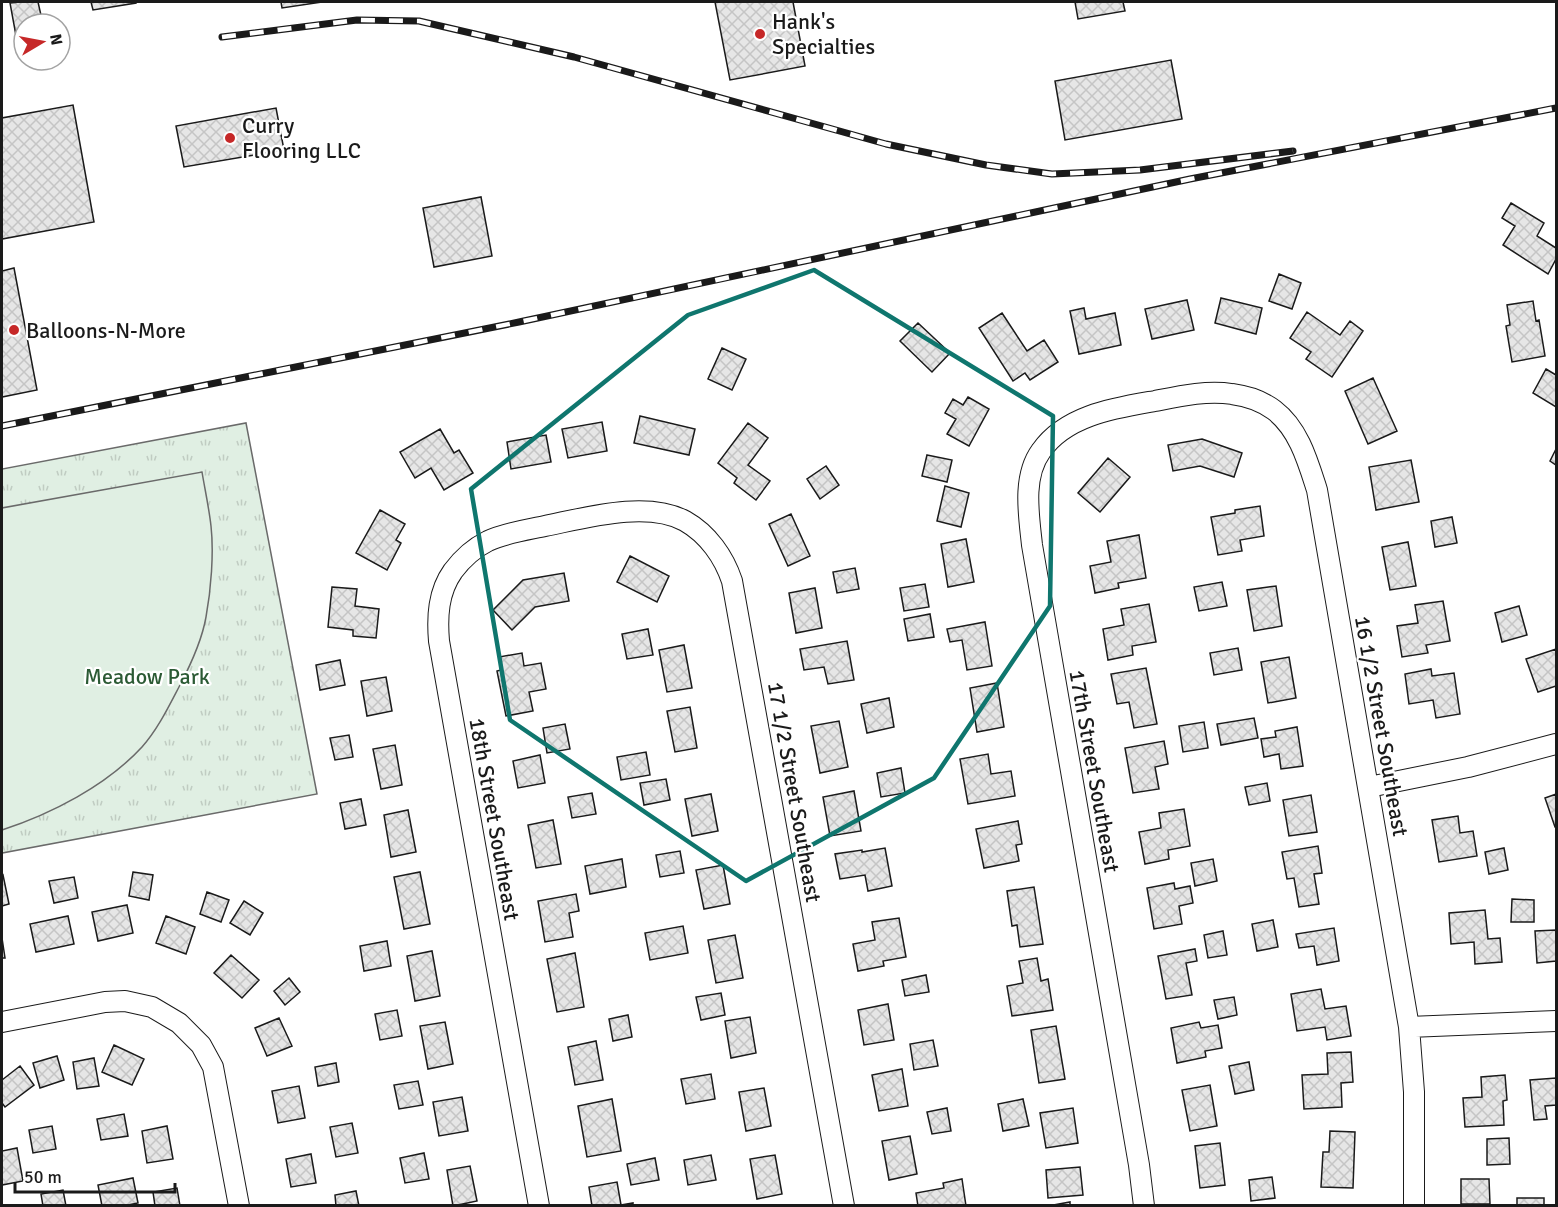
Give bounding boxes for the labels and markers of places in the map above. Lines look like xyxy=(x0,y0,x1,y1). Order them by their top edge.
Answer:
place label: Hank's Specialties xyxy=(772,8,875,60)
marker: Hank's Specialties xyxy=(753,27,767,41)
place label: Curry Flooring LLC xyxy=(242,112,361,164)
marker: Curry Flooring LLC xyxy=(223,131,237,145)
place label: Balloons-N-More xyxy=(26,317,186,344)
marker: Balloons-N-More xyxy=(7,323,21,337)

